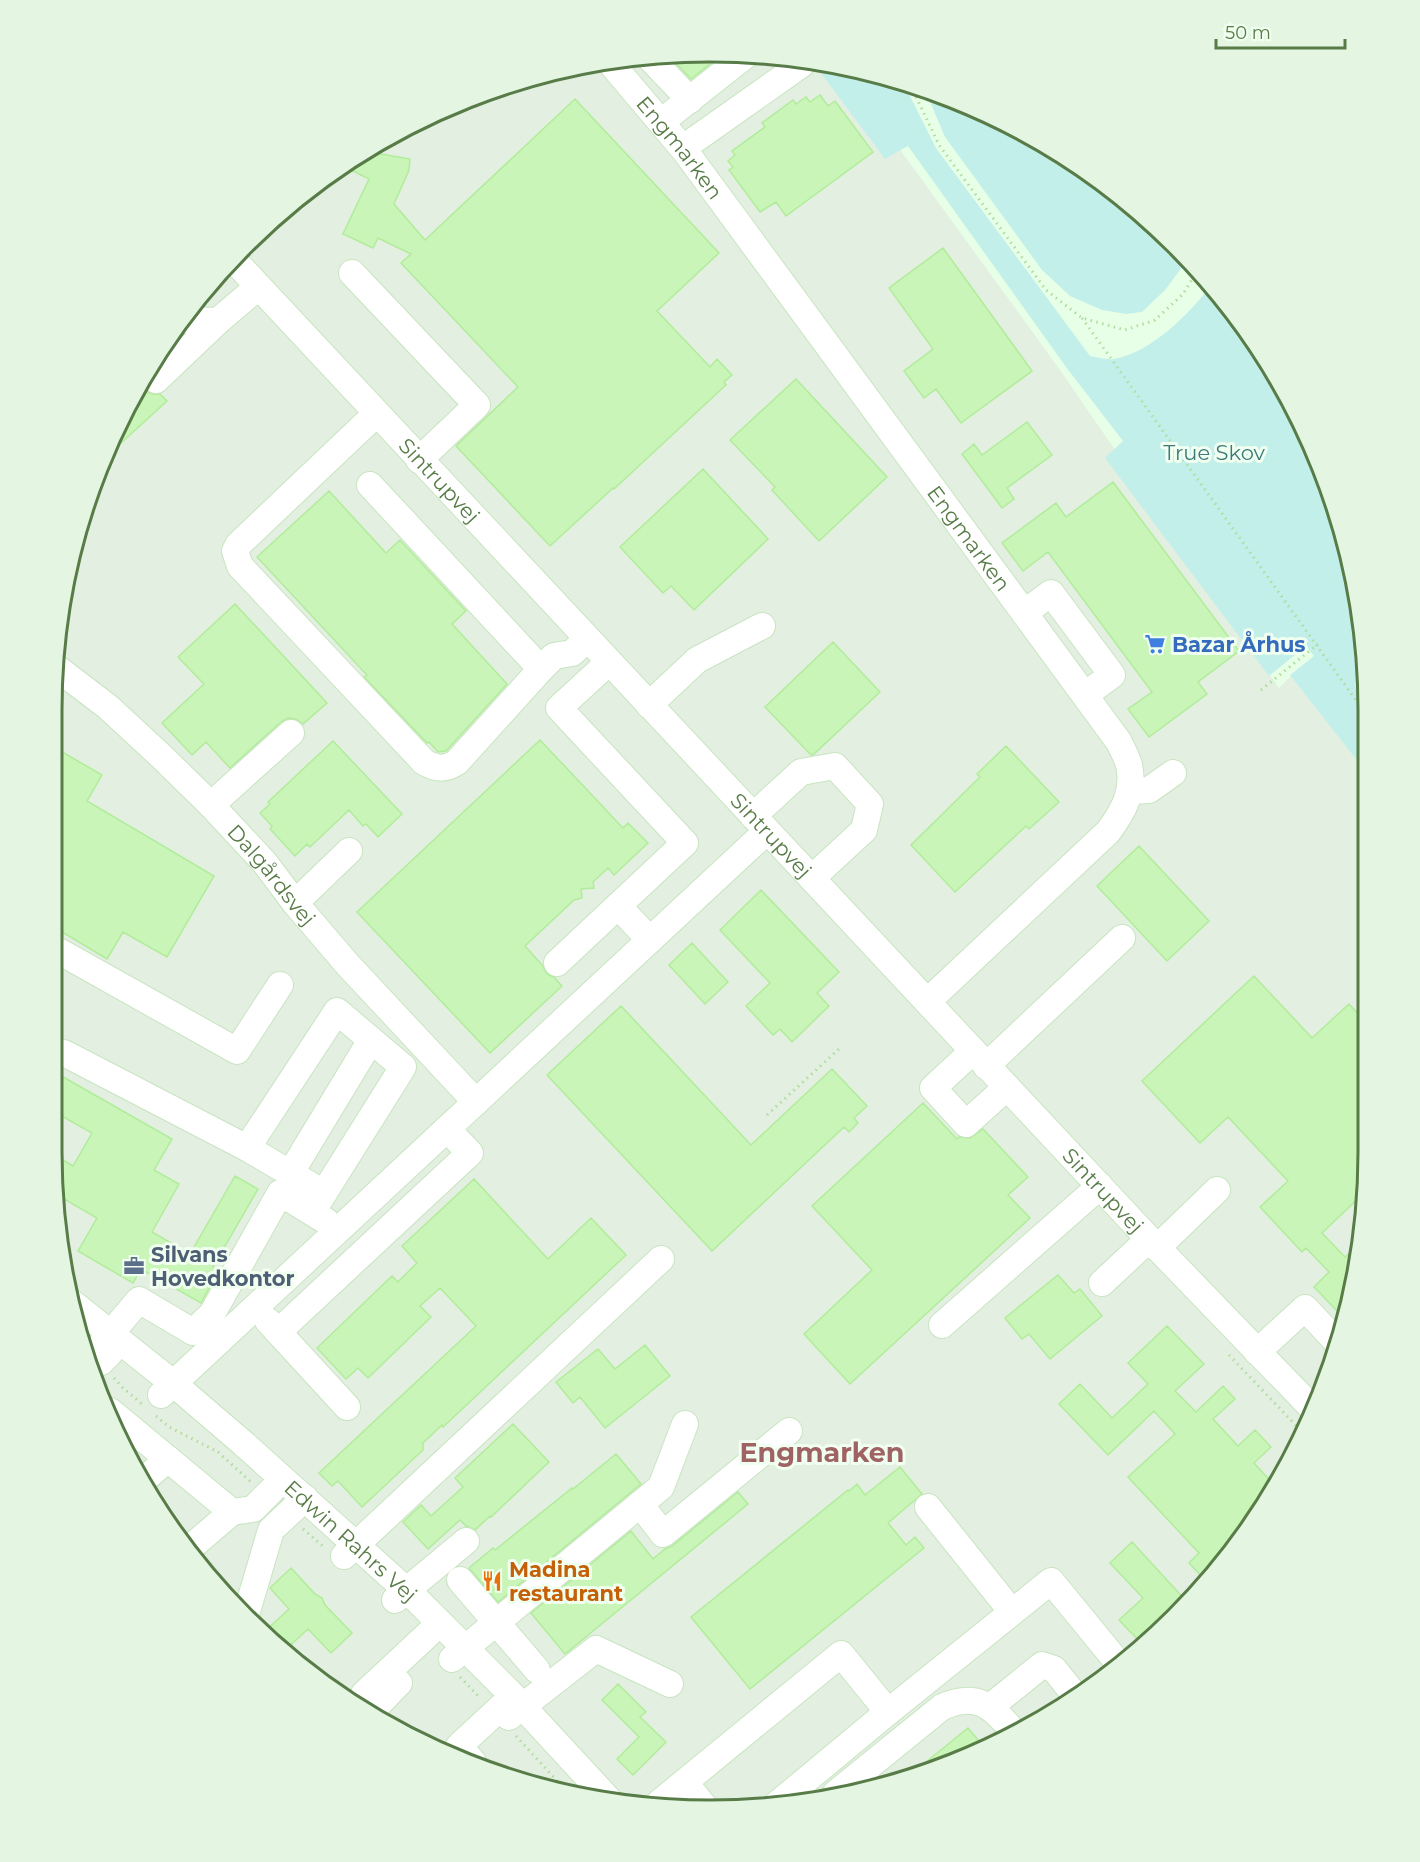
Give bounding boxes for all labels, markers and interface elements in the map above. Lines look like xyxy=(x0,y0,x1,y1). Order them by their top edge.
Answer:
scale bar xyxy=(1216,12,1345,50)
text: 50 m xyxy=(1225,22,1271,44)
street label: Engmarken xyxy=(632,91,729,204)
street label: Sintrupvej xyxy=(394,432,485,528)
park label: True Skov xyxy=(1163,440,1265,465)
street label: Engmarken xyxy=(922,480,1016,596)
place label: Bazar Århus xyxy=(1172,630,1306,657)
supermarket icon: Bazar Århus xyxy=(1143,632,1167,656)
street label: Sintrupvej xyxy=(726,787,817,883)
street label: Dalgårdsvej xyxy=(223,819,321,930)
street label: Sintrupvej xyxy=(1058,1142,1149,1238)
place label: Silvans Hovedkontor xyxy=(151,1242,295,1291)
office icon: Silvans Hovedkontor xyxy=(122,1254,146,1278)
district label: Engmarken xyxy=(739,1436,905,1469)
street label: Edwin Rahrs Vej xyxy=(280,1474,422,1607)
place label: Madina restaurant xyxy=(509,1557,623,1606)
restaurant icon: Madina restaurant xyxy=(480,1569,504,1593)

